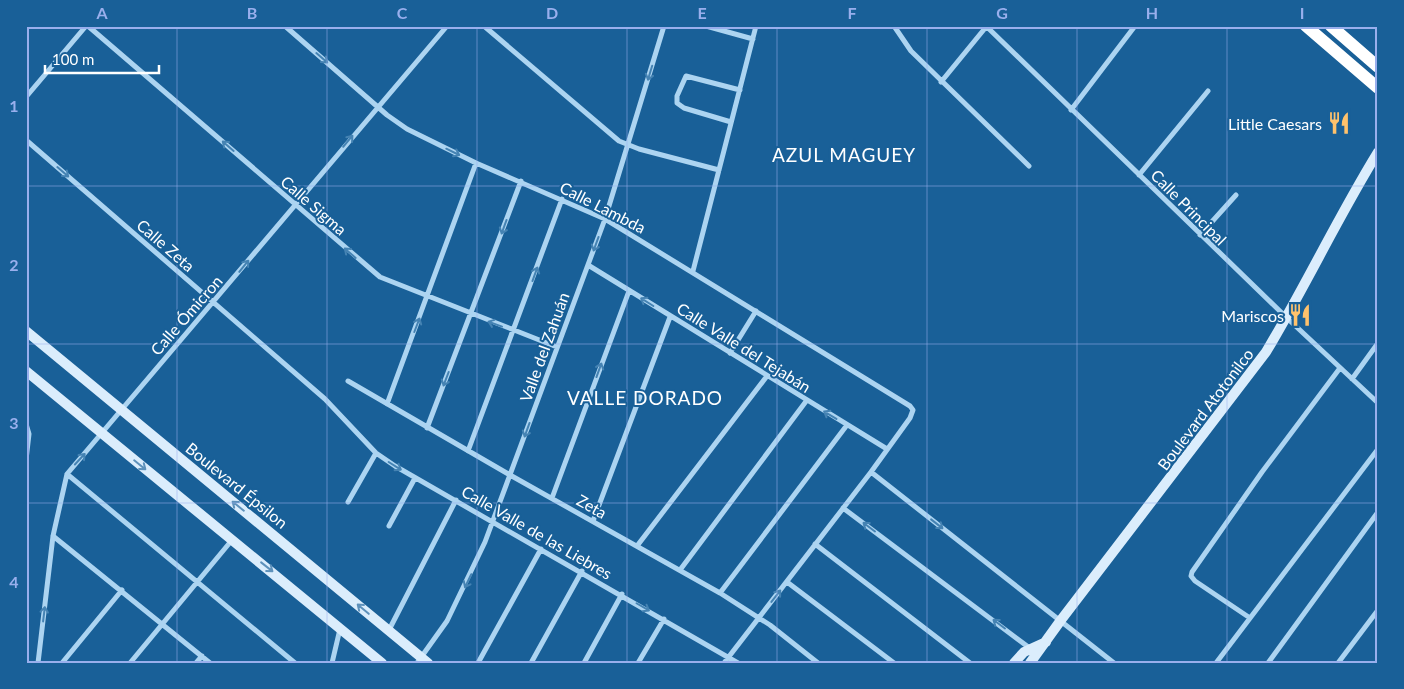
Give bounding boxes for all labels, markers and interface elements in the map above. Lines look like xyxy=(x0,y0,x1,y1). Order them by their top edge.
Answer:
text: A xyxy=(95,3,108,22)
text: B xyxy=(247,3,257,22)
text: C xyxy=(397,3,408,22)
text: D xyxy=(546,3,558,22)
text: E xyxy=(697,3,707,22)
text: F xyxy=(847,3,857,22)
text: G xyxy=(996,3,1008,22)
text: H xyxy=(1146,3,1158,22)
text: I xyxy=(1300,3,1304,22)
scale bar xyxy=(45,42,159,74)
text: 100 m xyxy=(52,50,94,68)
one-way arrow xyxy=(315,52,328,64)
one-way arrow xyxy=(645,65,655,81)
text: 1 xyxy=(9,96,19,115)
restaurant icon: Little Caesars xyxy=(1326,110,1352,136)
place label: Little Caesars xyxy=(1228,114,1322,133)
one-way arrow xyxy=(342,135,353,148)
one-way arrow xyxy=(221,141,234,152)
district label: AZUL MAGUEY xyxy=(772,143,916,166)
one-way arrow xyxy=(446,147,461,157)
street label: Calle Principal xyxy=(1147,165,1231,249)
one-way arrow xyxy=(56,166,69,177)
street label: Calle Sigma xyxy=(277,171,351,239)
street label: Calle Lambda xyxy=(557,177,649,237)
street label: Calle Zeta xyxy=(133,215,199,275)
one-way arrow xyxy=(499,219,508,234)
one-way arrow xyxy=(591,236,600,252)
one-way arrow xyxy=(344,247,357,259)
text: 2 xyxy=(9,255,19,274)
one-way arrow xyxy=(239,260,250,273)
one-way arrow xyxy=(531,267,540,282)
street label: Calle Ómicron xyxy=(146,271,226,359)
street label: Valle del Zahuán xyxy=(515,290,573,404)
one-way arrow xyxy=(640,297,654,307)
street label: Calle Valle del Tejabán xyxy=(674,298,814,396)
restaurant icon: Mariscos xyxy=(1287,302,1313,328)
place label: Mariscos xyxy=(1221,306,1284,325)
one-way arrow xyxy=(413,318,422,334)
one-way arrow xyxy=(488,319,503,328)
street label: Boulevard Atotonilco xyxy=(1153,345,1257,473)
one-way arrow xyxy=(595,363,604,379)
one-way arrow xyxy=(441,371,450,386)
district label: VALLE DORADO xyxy=(567,386,723,409)
one-way arrow xyxy=(824,409,838,419)
text: 3 xyxy=(9,413,19,432)
one-way arrow xyxy=(522,421,531,437)
street label: Boulevard Épsilon xyxy=(182,438,292,532)
one-way arrow xyxy=(74,452,85,465)
one-way arrow xyxy=(133,460,146,471)
one-way arrow xyxy=(388,461,402,471)
street label: Calle Valle de las Liebres xyxy=(458,481,616,583)
street label: Zeta xyxy=(574,490,610,522)
one-way arrow xyxy=(232,500,245,511)
one-way arrow xyxy=(930,518,943,529)
one-way arrow xyxy=(862,522,876,532)
one-way arrow xyxy=(260,562,274,572)
text: 4 xyxy=(9,572,19,591)
one-way arrow xyxy=(463,573,472,588)
one-way arrow xyxy=(770,590,781,603)
one-way arrow xyxy=(636,602,650,612)
one-way arrow xyxy=(357,604,370,615)
one-way arrow xyxy=(39,607,49,623)
one-way arrow xyxy=(992,619,1006,629)

